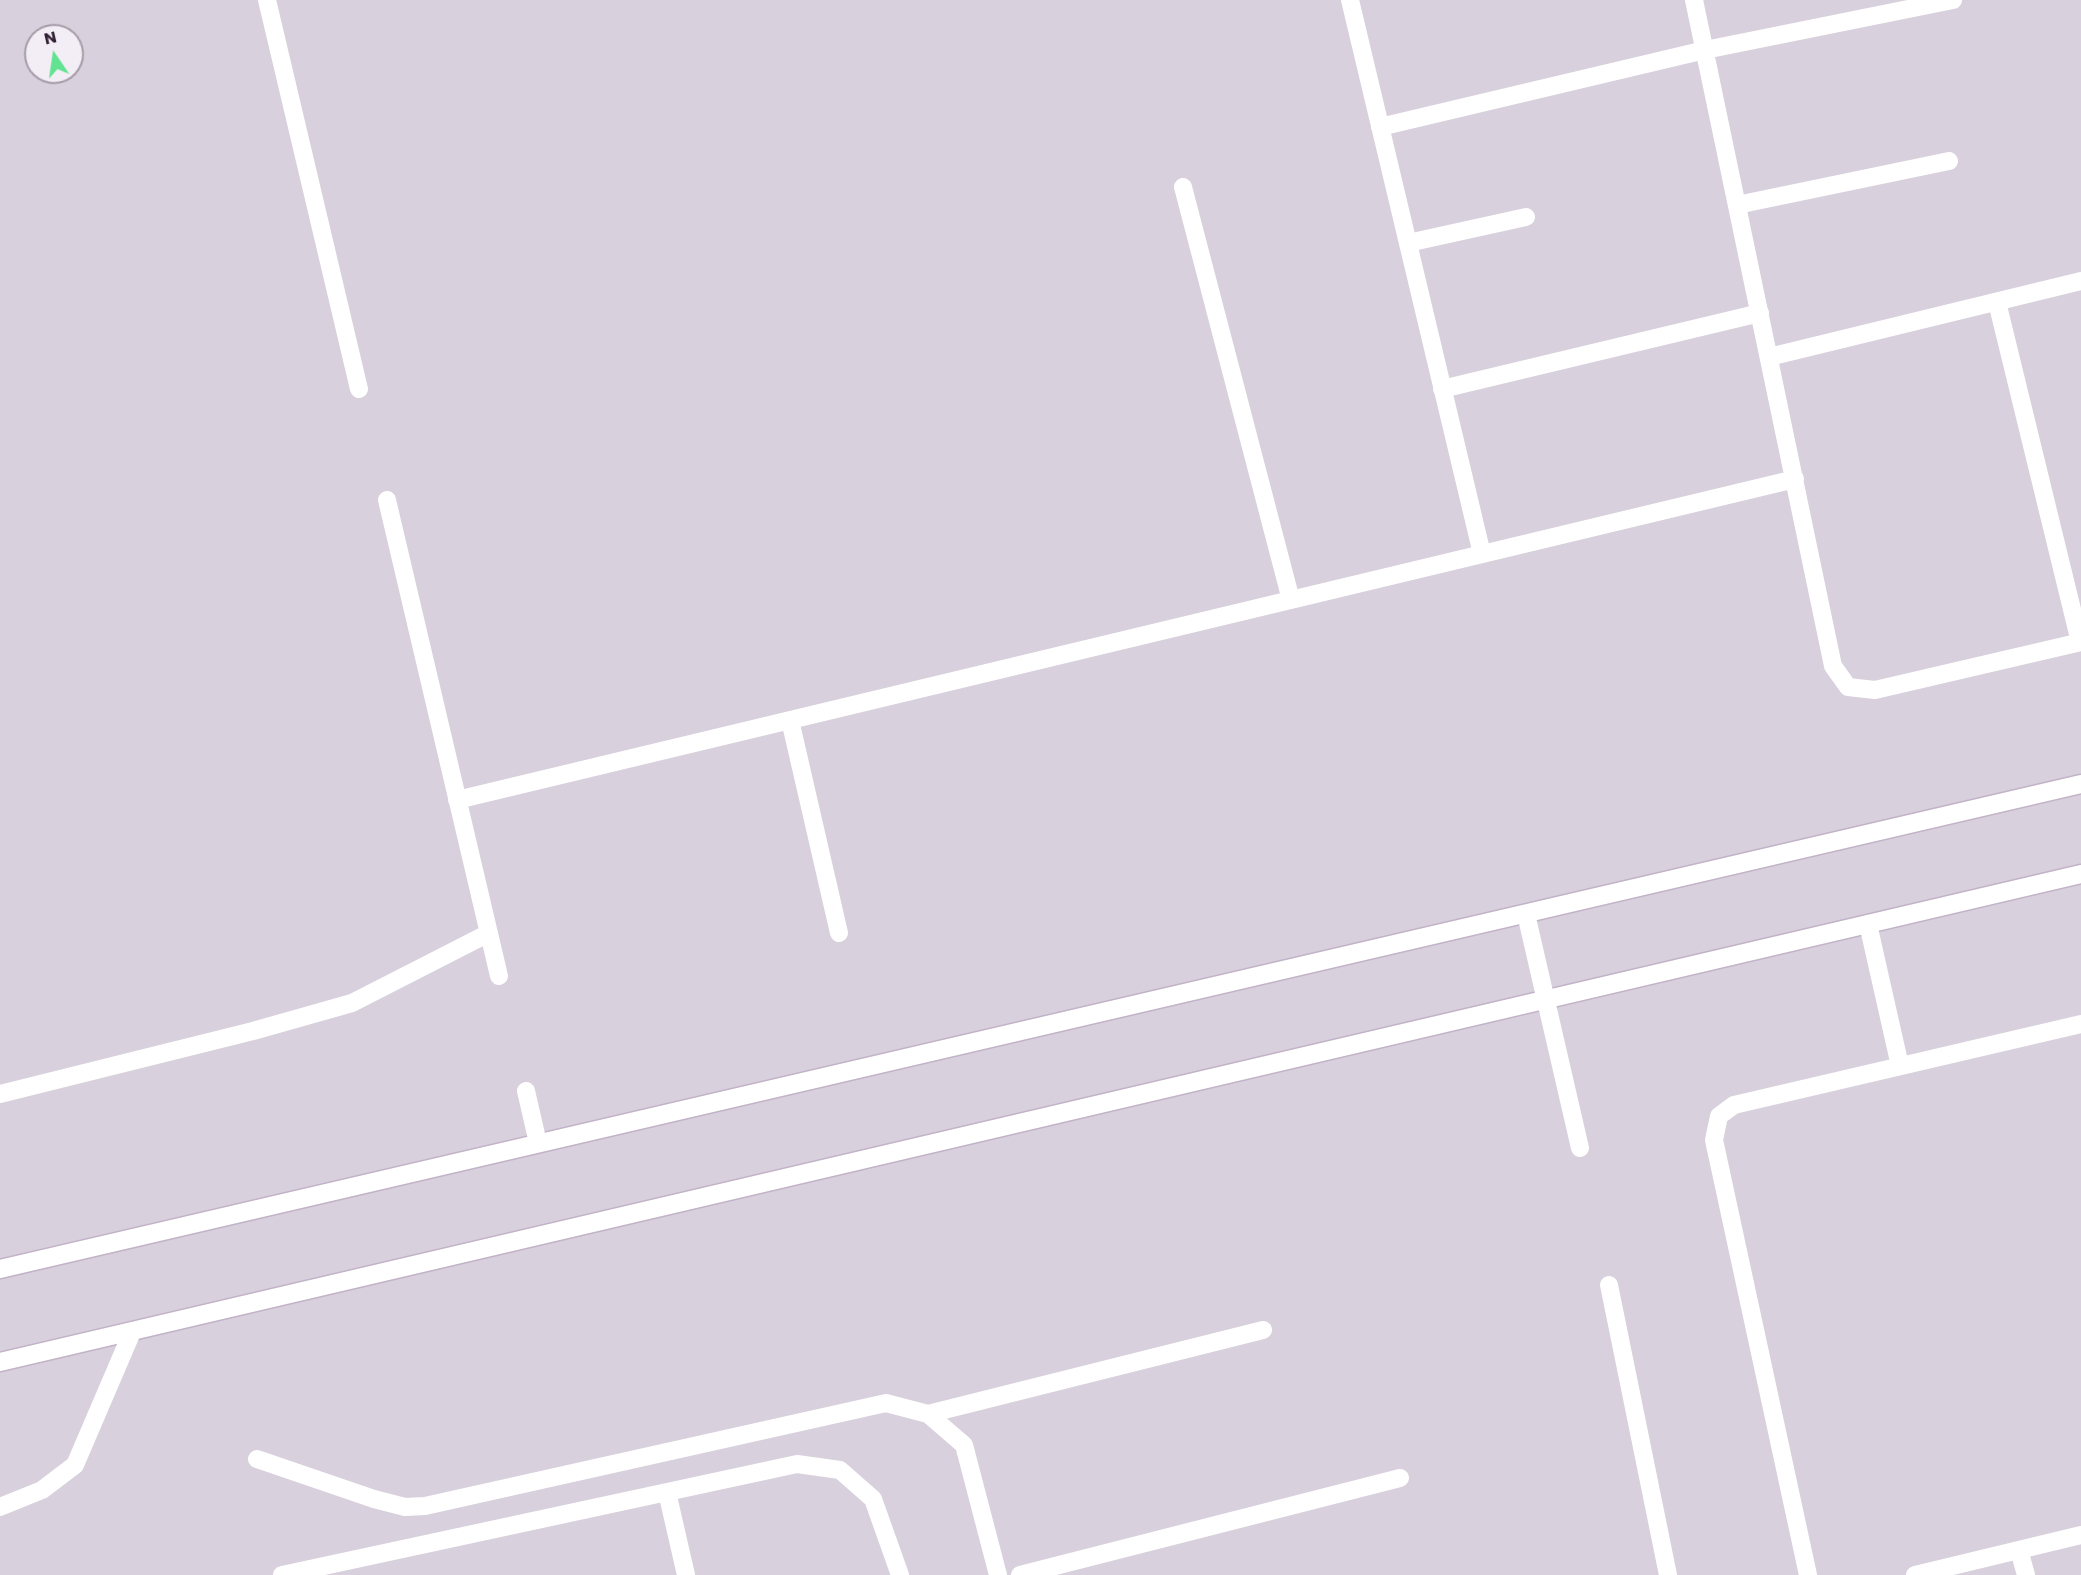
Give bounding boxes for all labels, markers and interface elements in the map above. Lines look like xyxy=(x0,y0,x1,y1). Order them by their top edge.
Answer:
north arrow xyxy=(24,24,84,84)
text: N xyxy=(42,25,59,50)

